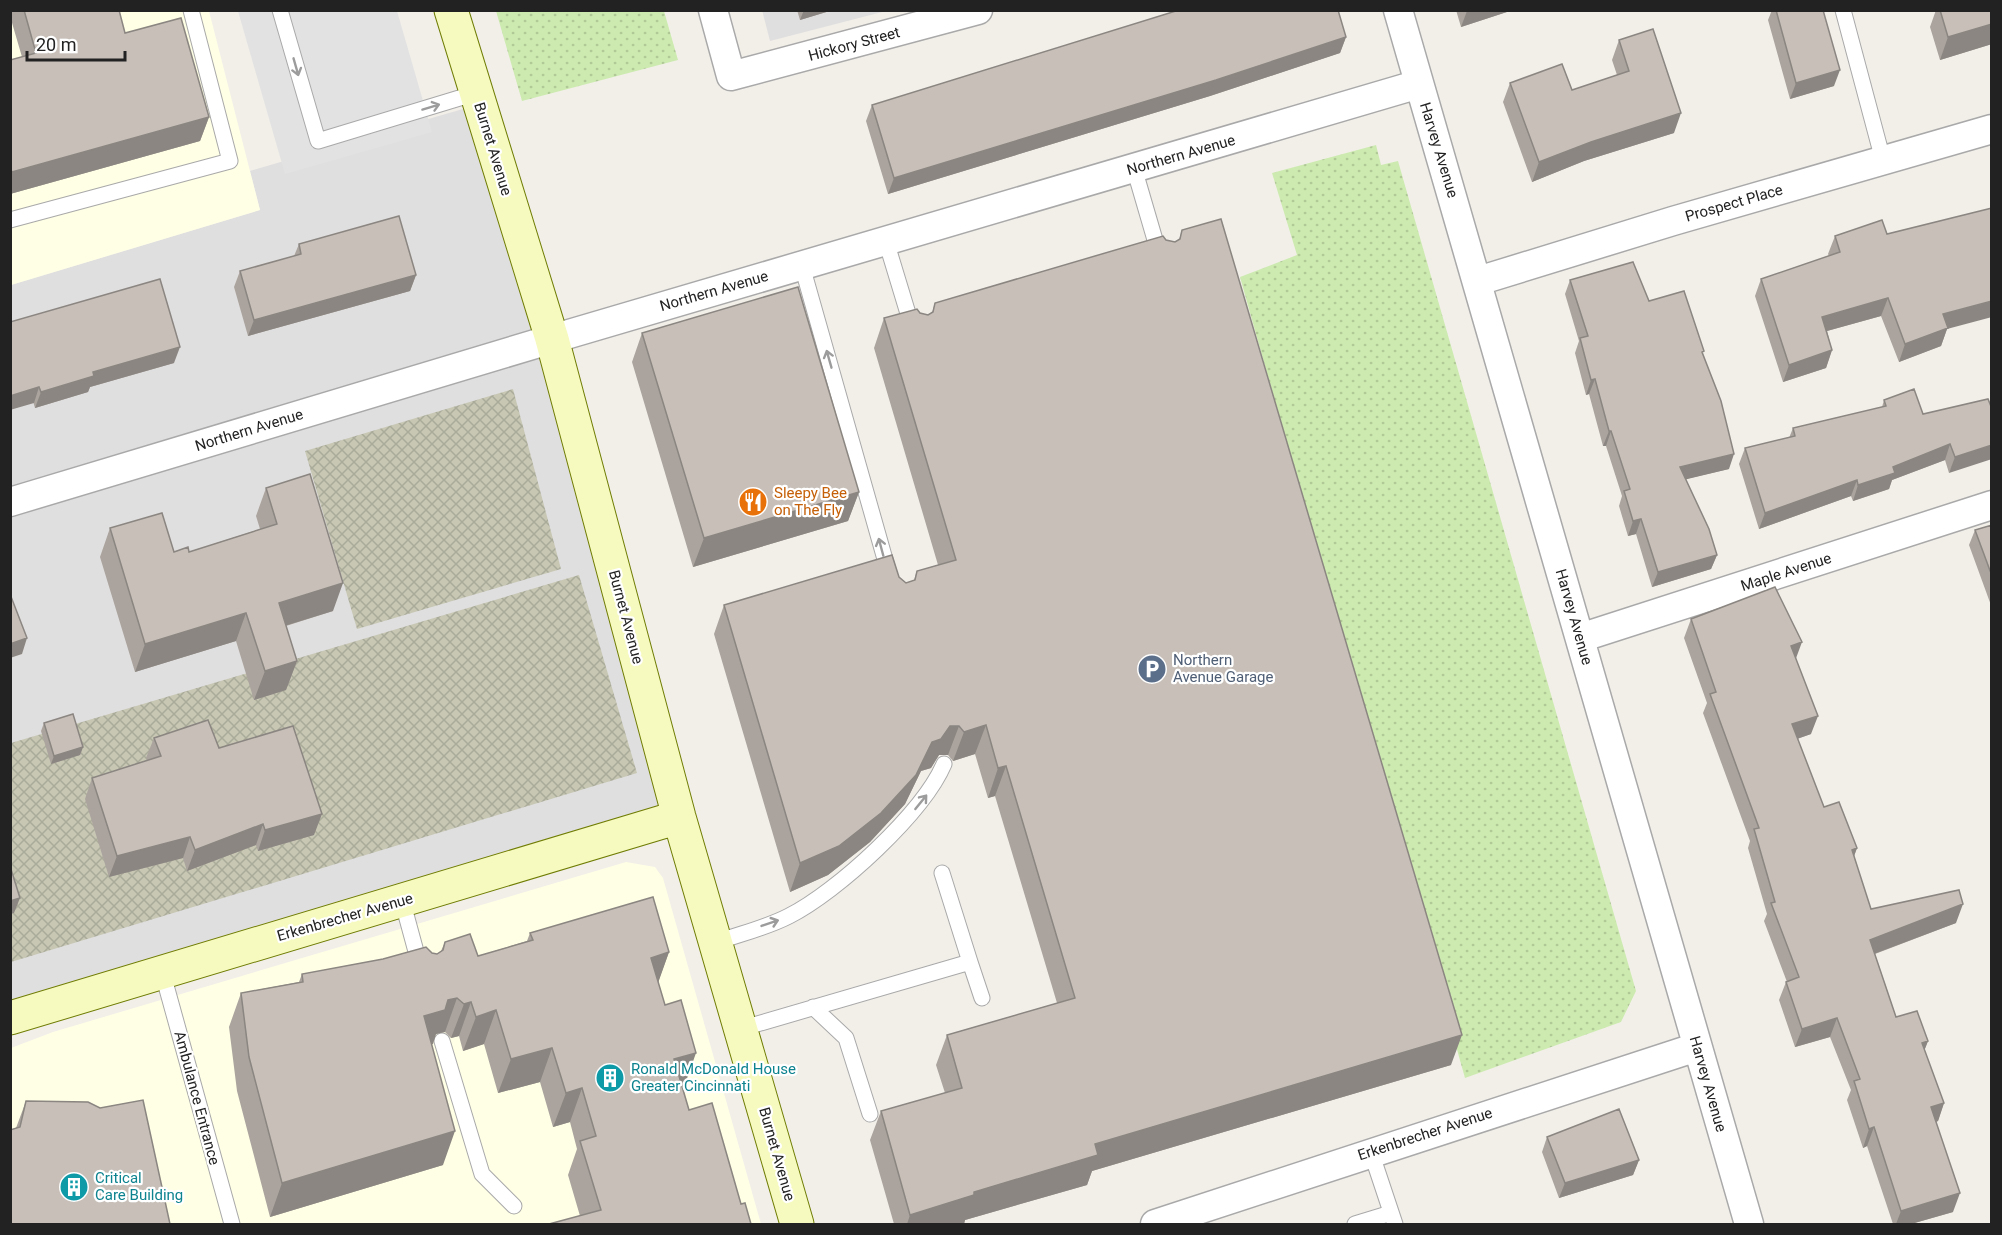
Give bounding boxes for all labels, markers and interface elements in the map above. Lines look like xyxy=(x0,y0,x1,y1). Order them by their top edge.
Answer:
street label: Hickory Street xyxy=(806,23,902,65)
scale bar xyxy=(27,24,124,62)
text: 20 m xyxy=(36,34,76,55)
one-way arrow xyxy=(291,57,302,76)
street label: Burnet Avenue xyxy=(470,100,516,198)
street label: Harvey Avenue xyxy=(1416,100,1462,200)
one-way arrow xyxy=(421,101,440,112)
street label: Northern Avenue xyxy=(1125,131,1237,179)
street label: Prospect Place xyxy=(1683,180,1785,226)
street label: Northern Avenue xyxy=(658,267,770,315)
one-way arrow xyxy=(823,350,834,369)
street label: Northern Avenue xyxy=(193,405,305,455)
place label: Sleepy Bee on The Fly xyxy=(774,484,847,519)
restaurant icon: Sleepy Bee on The Fly xyxy=(737,486,769,518)
one-way arrow xyxy=(875,537,887,556)
street label: Maple Avenue xyxy=(1738,549,1834,595)
street label: Harvey Avenue xyxy=(1552,567,1596,667)
street label: Burnet Avenue xyxy=(605,568,647,666)
place label: Northern Avenue Garage xyxy=(1173,651,1274,686)
parking icon: Northern Avenue Garage xyxy=(1136,653,1168,685)
one-way arrow xyxy=(914,794,927,810)
street label: Erkenbrecher Avenue xyxy=(275,889,415,945)
one-way arrow xyxy=(761,917,779,928)
street label: Ambulance Entrance xyxy=(170,1029,224,1167)
street label: Harvey Avenue xyxy=(1686,1034,1730,1134)
place label: Ronald McDonald House Greater Cincinnati xyxy=(631,1060,796,1095)
building icon: Ronald McDonald House Greater Cincinnati xyxy=(594,1062,626,1094)
street label: Erkenbrecher Avenue xyxy=(1355,1104,1495,1164)
street label: Burnet Avenue xyxy=(755,1105,799,1203)
place label: Critical Care Building xyxy=(95,1169,183,1204)
building icon: Critical Care Building xyxy=(58,1171,90,1203)

